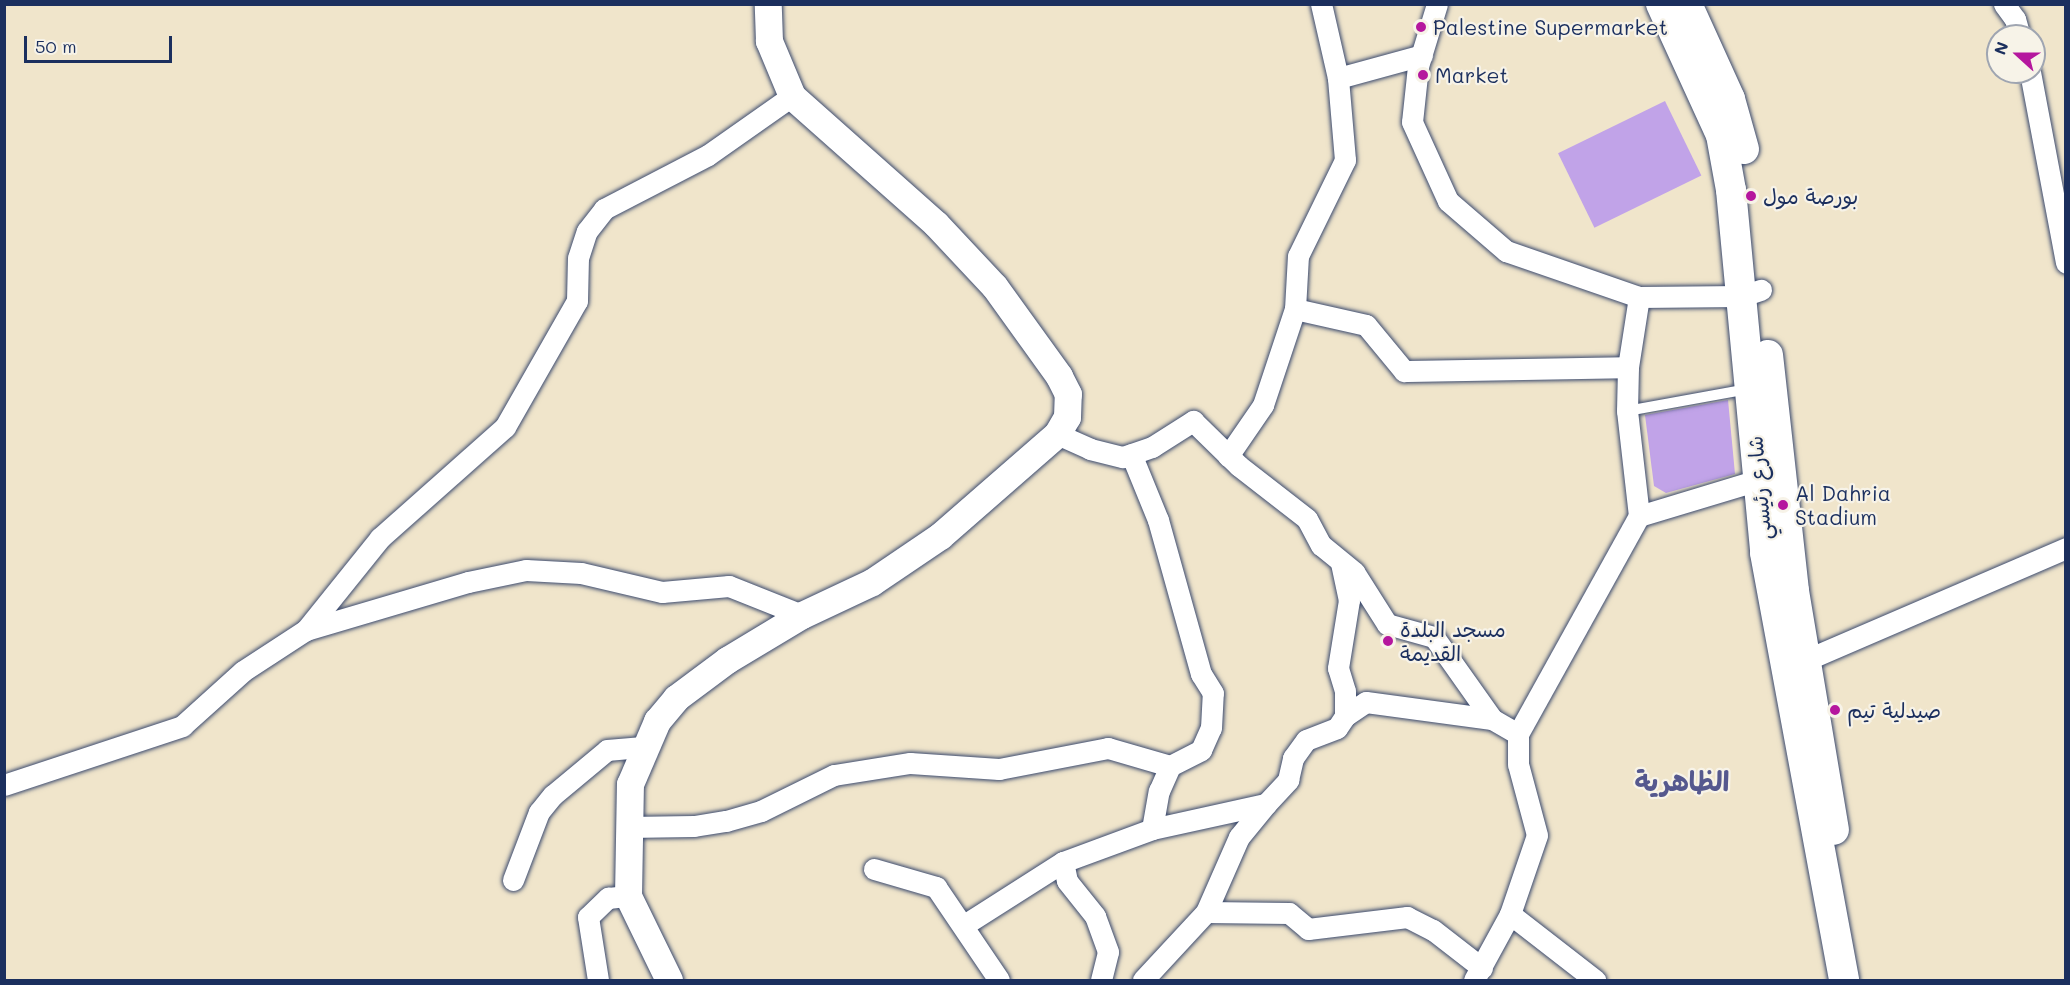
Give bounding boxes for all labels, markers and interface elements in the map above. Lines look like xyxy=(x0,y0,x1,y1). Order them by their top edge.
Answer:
place label: Palestine Supermarket xyxy=(1433,14,1668,40)
marker: Palestine Supermarket xyxy=(1414,20,1428,34)
scale bar xyxy=(27,24,176,62)
north arrow xyxy=(1986,24,2046,84)
text: 50 m xyxy=(35,34,77,58)
text: N xyxy=(1989,39,2013,58)
place label: Market xyxy=(1435,62,1509,88)
marker: Market xyxy=(1416,68,1430,82)
place label: بورصة مول xyxy=(1763,183,1858,209)
marker: بورصة مول xyxy=(1744,189,1758,203)
street label: شارع رئيسي xyxy=(1742,435,1776,541)
place label: Al Dahria Stadium xyxy=(1795,480,1891,530)
marker: Al Dahria Stadium xyxy=(1776,498,1790,512)
place label: مسجد البلدة القديمة xyxy=(1400,616,1506,666)
marker: مسجد البلدة القديمة xyxy=(1381,634,1395,648)
place label: صيدلية تيم xyxy=(1847,697,1941,723)
marker: صيدلية تيم xyxy=(1828,703,1842,717)
district label: الظاهرية xyxy=(1635,765,1729,797)

